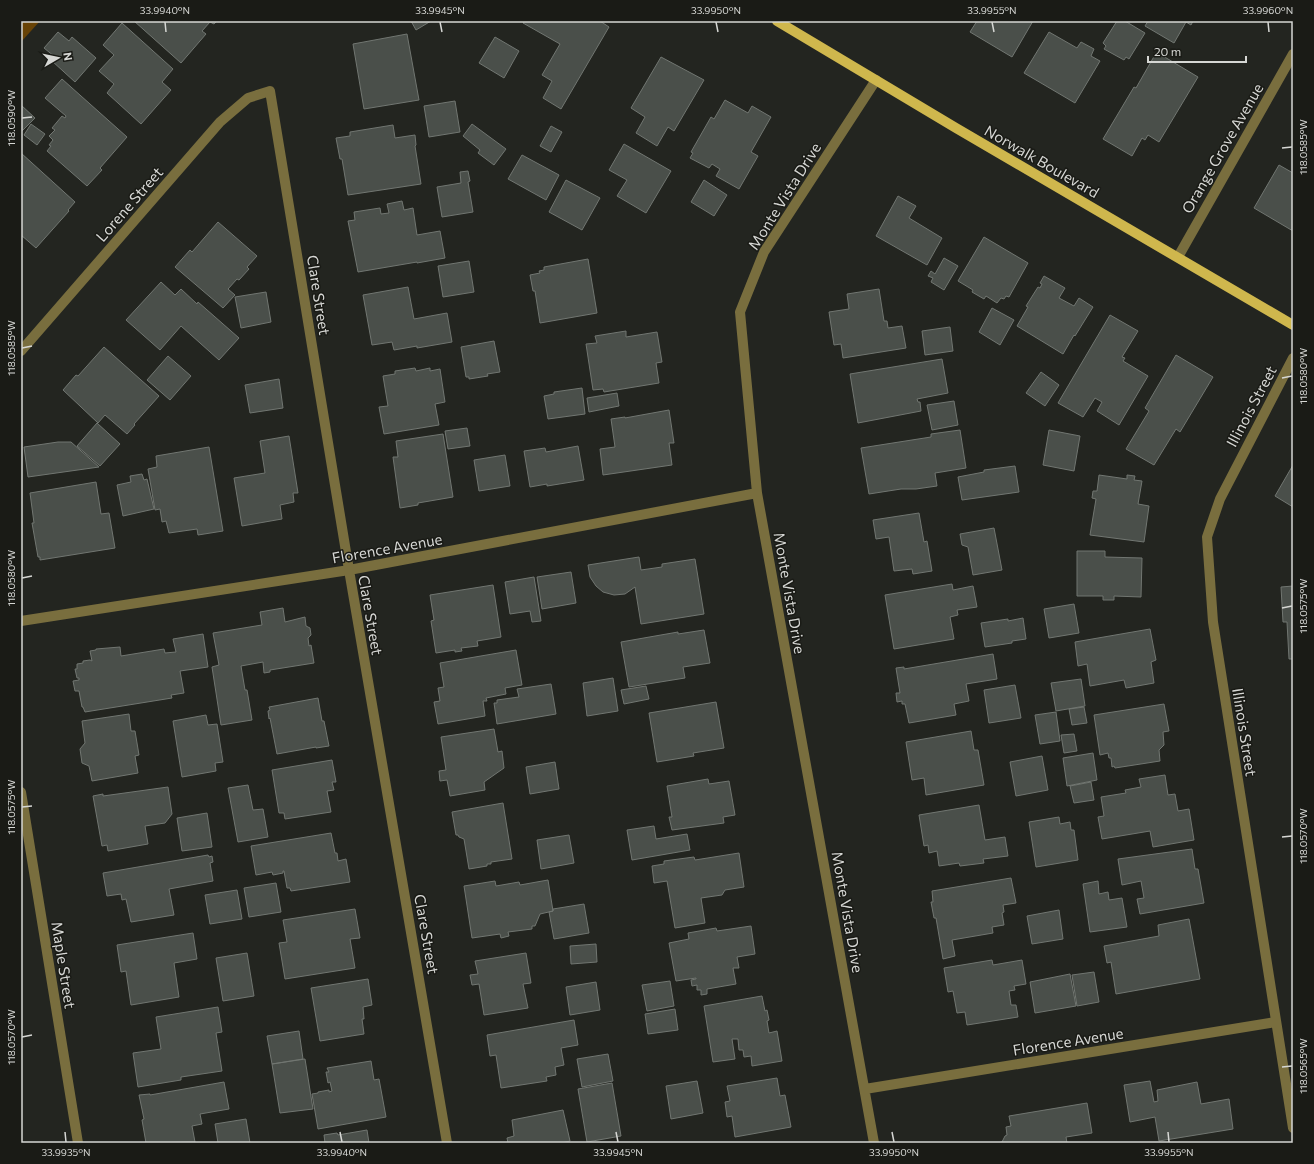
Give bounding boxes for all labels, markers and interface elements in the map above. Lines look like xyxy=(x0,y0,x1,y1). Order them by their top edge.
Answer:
text: 33.9940°N xyxy=(140,4,190,16)
text: 33.9945°N xyxy=(415,4,465,16)
text: 33.9950°N xyxy=(691,4,741,16)
text: 33.9955°N xyxy=(967,4,1017,16)
text: 33.9960°N xyxy=(1243,4,1293,16)
north arrow xyxy=(38,38,78,78)
scale bar xyxy=(1148,38,1246,64)
text: 20 m xyxy=(1154,44,1181,58)
text: N xyxy=(61,51,75,61)
street label: Orange Grove Avenue xyxy=(1177,80,1267,216)
text: 118.0590°W xyxy=(5,90,17,146)
text: 118.0585°W xyxy=(1297,119,1309,175)
street label: Norwalk Boulevard xyxy=(982,121,1102,201)
street label: Monte Vista Drive xyxy=(744,139,824,253)
street label: Lorene Street xyxy=(92,163,166,245)
street label: Clare Street xyxy=(304,254,334,336)
text: 118.0585°W xyxy=(5,320,17,376)
text: 118.0580°W xyxy=(1297,348,1309,404)
street label: Illinois Street xyxy=(1222,362,1280,450)
street label: Florence Avenue xyxy=(330,529,444,567)
street label: Monte Vista Drive xyxy=(770,531,810,655)
text: 118.0580°W xyxy=(5,550,17,606)
street label: Clare Street xyxy=(355,574,387,656)
text: 118.0575°W xyxy=(1297,579,1309,633)
street label: Illinois Street xyxy=(1229,687,1261,777)
text: 118.0575°W xyxy=(5,780,17,834)
text: 118.0570°W xyxy=(1297,808,1309,864)
street label: Monte Vista Drive xyxy=(828,850,868,974)
street label: Clare Street xyxy=(411,893,443,975)
street label: Maple Street xyxy=(48,920,80,1010)
text: 118.0570°W xyxy=(5,1009,17,1065)
street label: Florence Avenue xyxy=(1011,1023,1125,1059)
text: 118.0565°W xyxy=(1297,1038,1309,1094)
text: 33.9935°N xyxy=(41,1146,91,1158)
text: 33.9940°N xyxy=(317,1146,367,1158)
text: 33.9945°N xyxy=(593,1146,643,1158)
text: 33.9950°N xyxy=(869,1146,919,1158)
text: 33.9955°N xyxy=(1144,1146,1194,1158)

